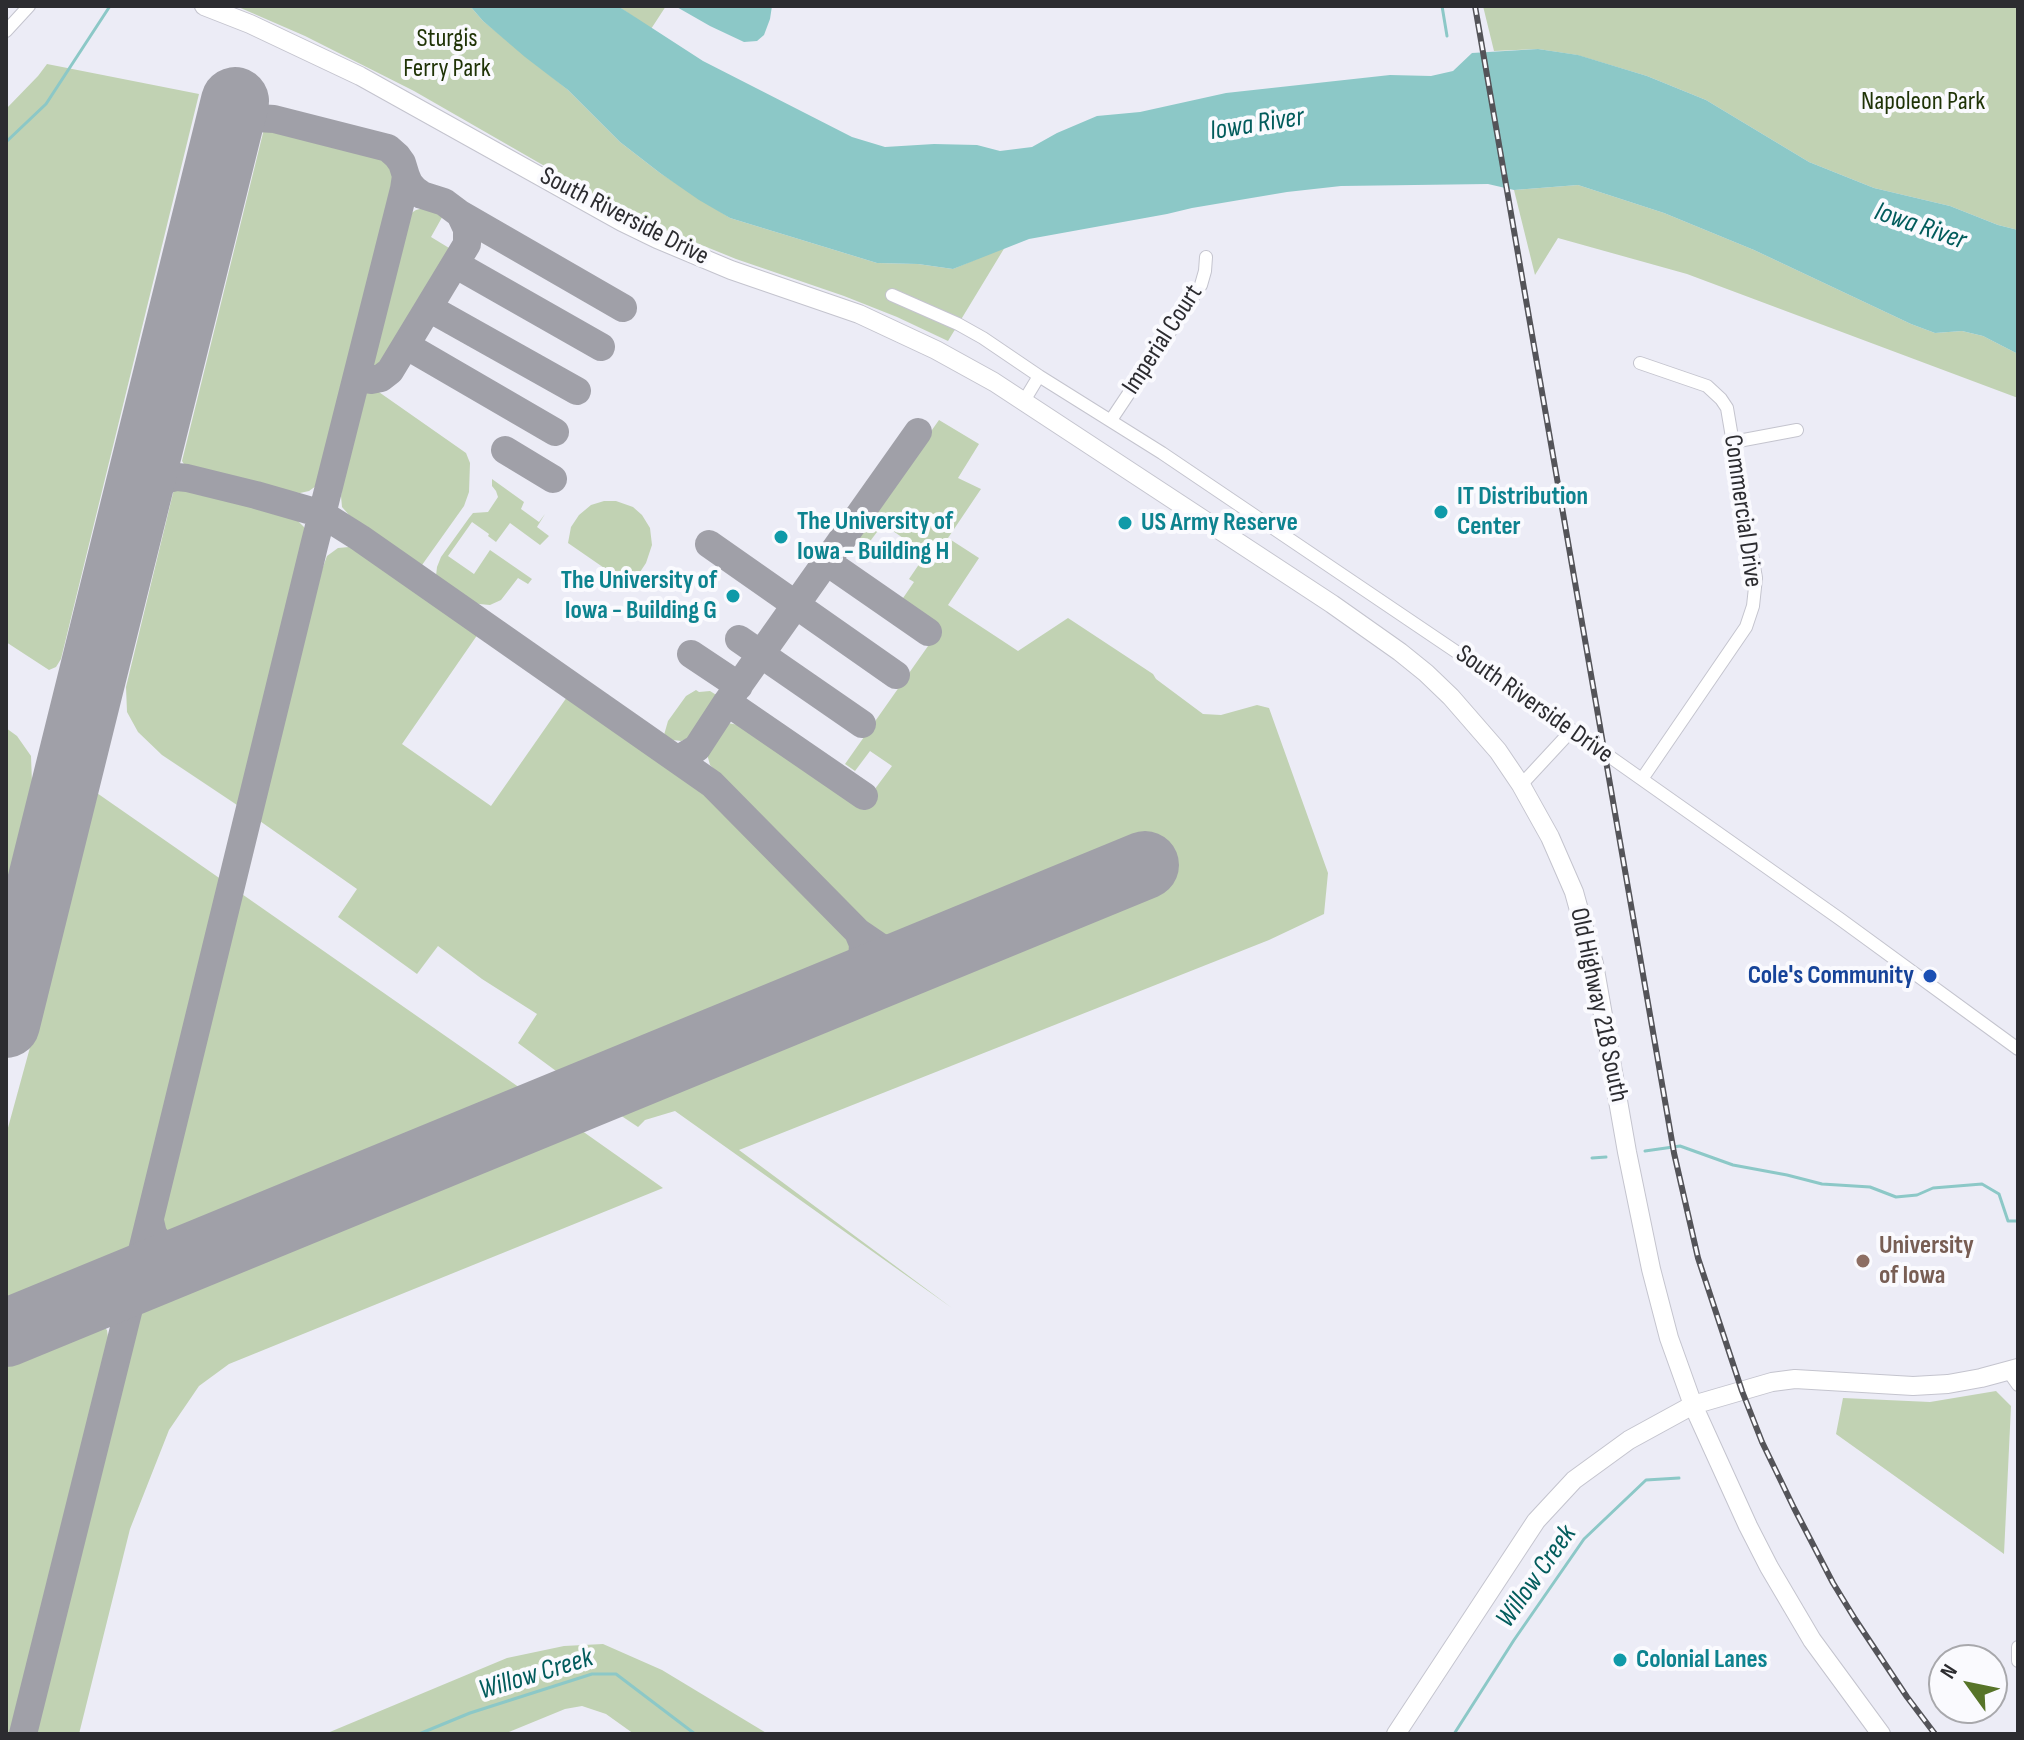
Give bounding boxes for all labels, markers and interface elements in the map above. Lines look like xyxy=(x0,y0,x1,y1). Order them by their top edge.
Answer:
park label: Sturgis Ferry Park xyxy=(403,23,491,84)
park label: Napoleon Park xyxy=(1861,86,1985,118)
water label: Iowa River xyxy=(1208,101,1306,149)
street label: South Riverside Drive xyxy=(534,161,714,273)
water label: Iowa River xyxy=(1870,196,1970,258)
street label: Imperial Court xyxy=(1116,279,1210,401)
street label: Commercial Drive xyxy=(1716,433,1768,589)
place label: IT Distribution Center xyxy=(1457,481,1588,542)
marker: IT Distribution Center xyxy=(1432,503,1450,521)
place label: The University of Iowa - Building H xyxy=(797,506,953,568)
place label: US Army Reserve xyxy=(1141,507,1298,539)
marker: US Army Reserve xyxy=(1116,514,1134,532)
marker: The University of Iowa - Building H xyxy=(772,528,790,546)
place label: The University of Iowa - Building G xyxy=(561,565,717,626)
marker: The University of Iowa - Building G xyxy=(724,587,742,605)
street label: South Riverside Drive xyxy=(1449,639,1619,771)
street label: Old Highway 218 South xyxy=(1562,905,1634,1105)
place label: Cole's Community xyxy=(1748,960,1914,992)
marker: Cole's Community xyxy=(1921,967,1939,985)
place label: University of Iowa xyxy=(1879,1230,1974,1292)
marker: University of Iowa xyxy=(1854,1252,1872,1270)
water label: Willow Creek xyxy=(1490,1519,1584,1635)
water label: Willow Creek xyxy=(475,1642,597,1708)
place label: Colonial Lanes xyxy=(1636,1644,1768,1676)
north arrow xyxy=(1928,1644,2008,1724)
marker: Colonial Lanes xyxy=(1611,1651,1629,1669)
text: N xyxy=(1935,1659,1964,1684)

